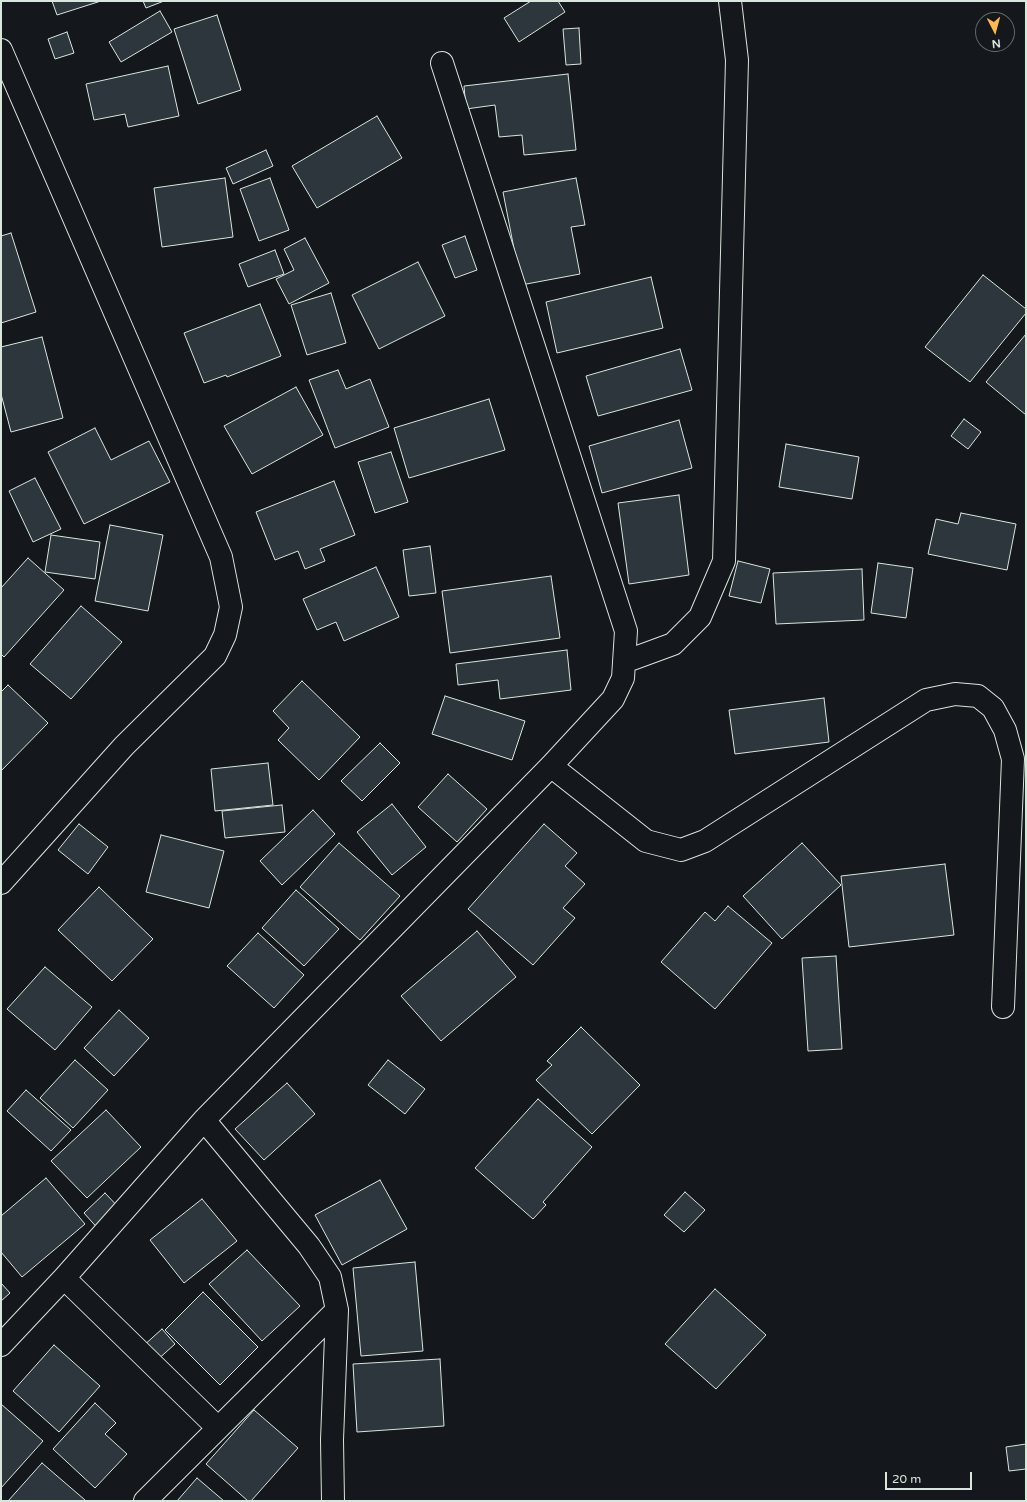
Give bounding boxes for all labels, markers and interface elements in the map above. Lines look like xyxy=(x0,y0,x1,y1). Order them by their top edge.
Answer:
north arrow xyxy=(975,12,1015,52)
text: N xyxy=(991,37,1001,50)
scale bar xyxy=(887,1464,974,1490)
text: 20 m xyxy=(892,1472,921,1486)

